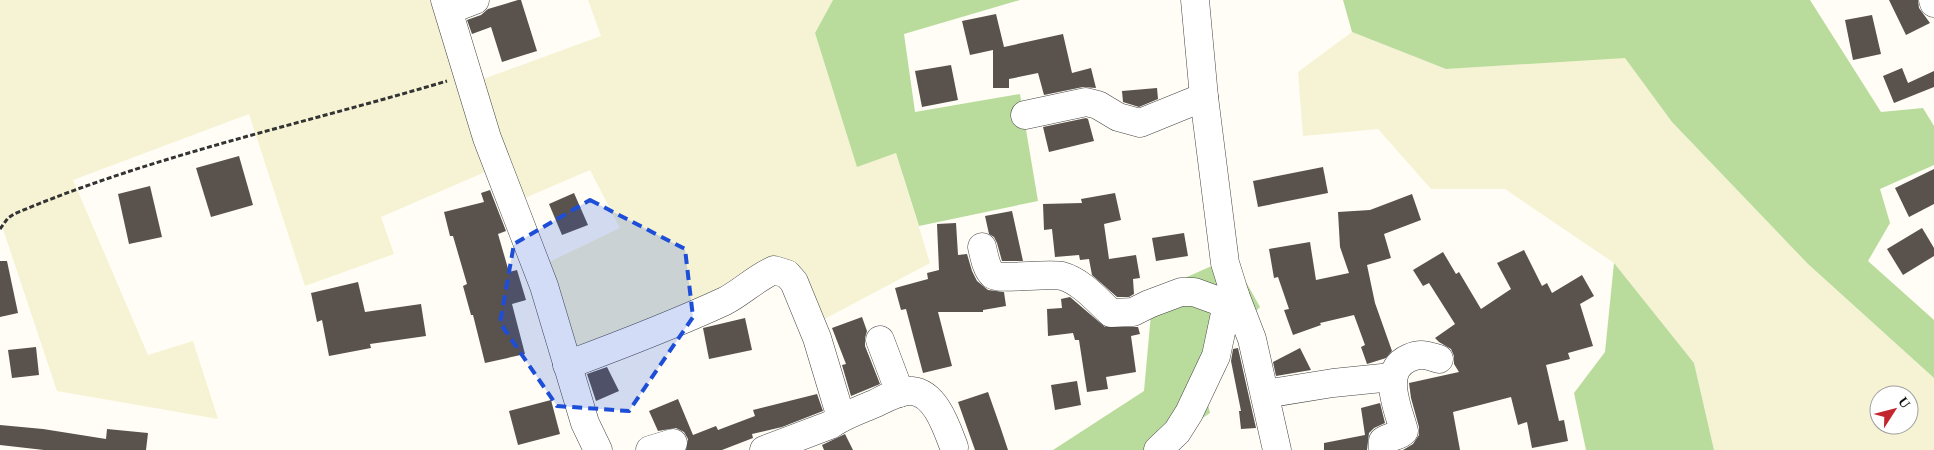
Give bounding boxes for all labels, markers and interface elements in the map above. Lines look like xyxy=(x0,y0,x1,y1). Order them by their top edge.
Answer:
north arrow xyxy=(1869,385,1919,435)
text: U xyxy=(1895,394,1913,411)

